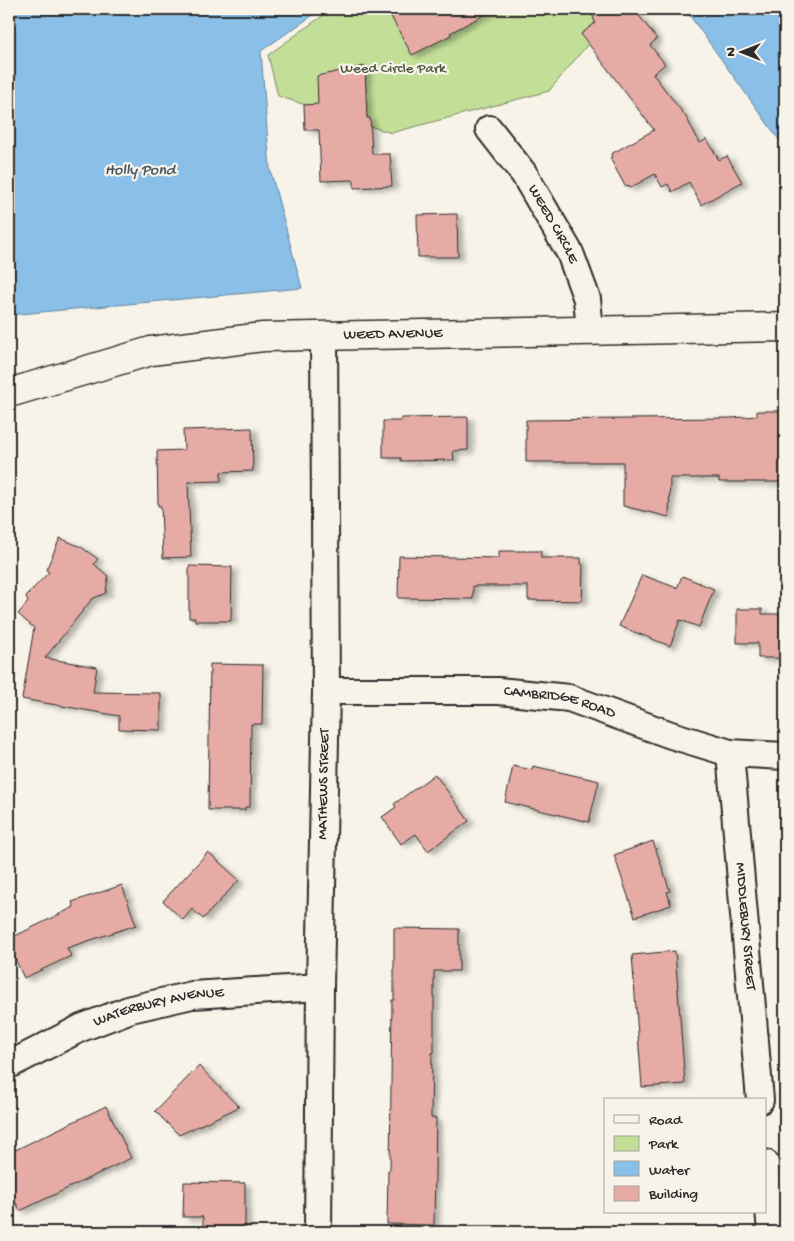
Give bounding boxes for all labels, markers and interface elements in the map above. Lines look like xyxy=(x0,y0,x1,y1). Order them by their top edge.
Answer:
north arrow xyxy=(716,28,766,78)
text: N xyxy=(723,47,740,57)
park label: Weed Circle Park xyxy=(340,60,447,78)
water label: Holly Pond xyxy=(105,162,177,181)
street label: WEED CIRCLE xyxy=(523,182,582,266)
street label: WEED AVENUE xyxy=(343,325,443,344)
street label: CAMBRIDGE ROAD xyxy=(503,683,618,723)
street label: MATHEWS STREET xyxy=(314,727,334,840)
street label: MIDDLEBURY STREET xyxy=(730,862,760,992)
street label: WATERBURY AVENUE xyxy=(91,984,225,1031)
legend xyxy=(604,1098,766,1214)
text: Road xyxy=(649,1112,683,1130)
text: Park xyxy=(648,1136,679,1154)
text: Water xyxy=(649,1162,691,1180)
text: Building xyxy=(648,1186,698,1204)

